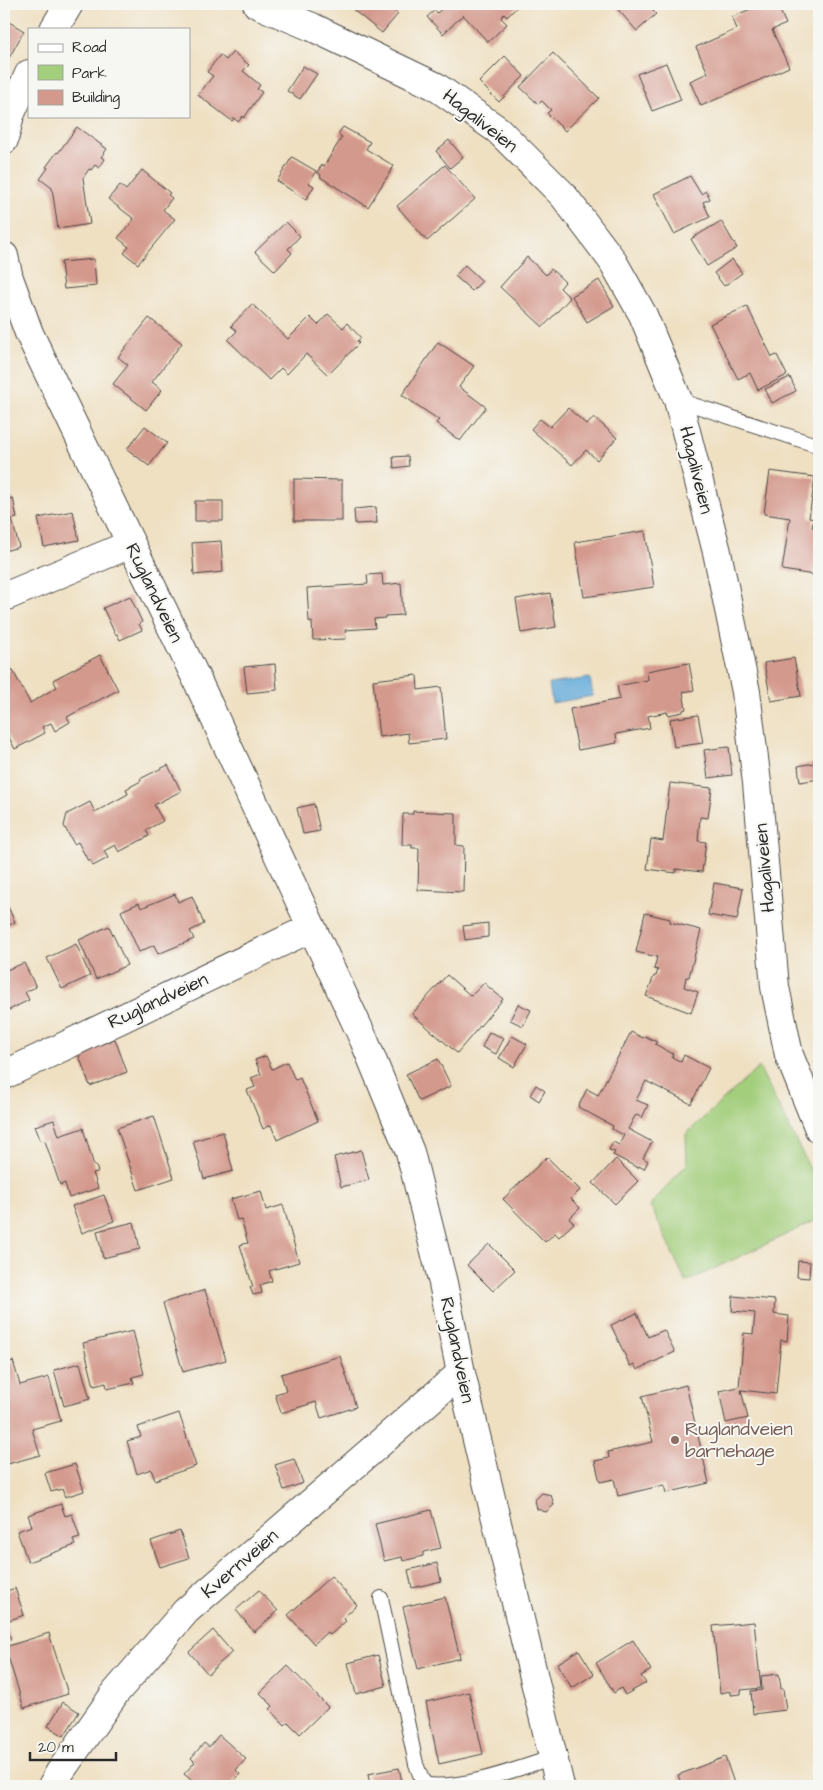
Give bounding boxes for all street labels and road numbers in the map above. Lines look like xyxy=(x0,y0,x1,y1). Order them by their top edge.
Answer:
street label: Hagaliveien xyxy=(436,83,523,160)
street label: Hagaliveien xyxy=(671,423,720,517)
street label: Ruglandveien xyxy=(117,539,190,648)
street label: Hagaliveien xyxy=(748,822,783,914)
street label: Ruglandveien xyxy=(103,966,213,1037)
street label: Ruglandveien xyxy=(432,1295,481,1406)
street label: Kvernveien xyxy=(196,1523,284,1605)

